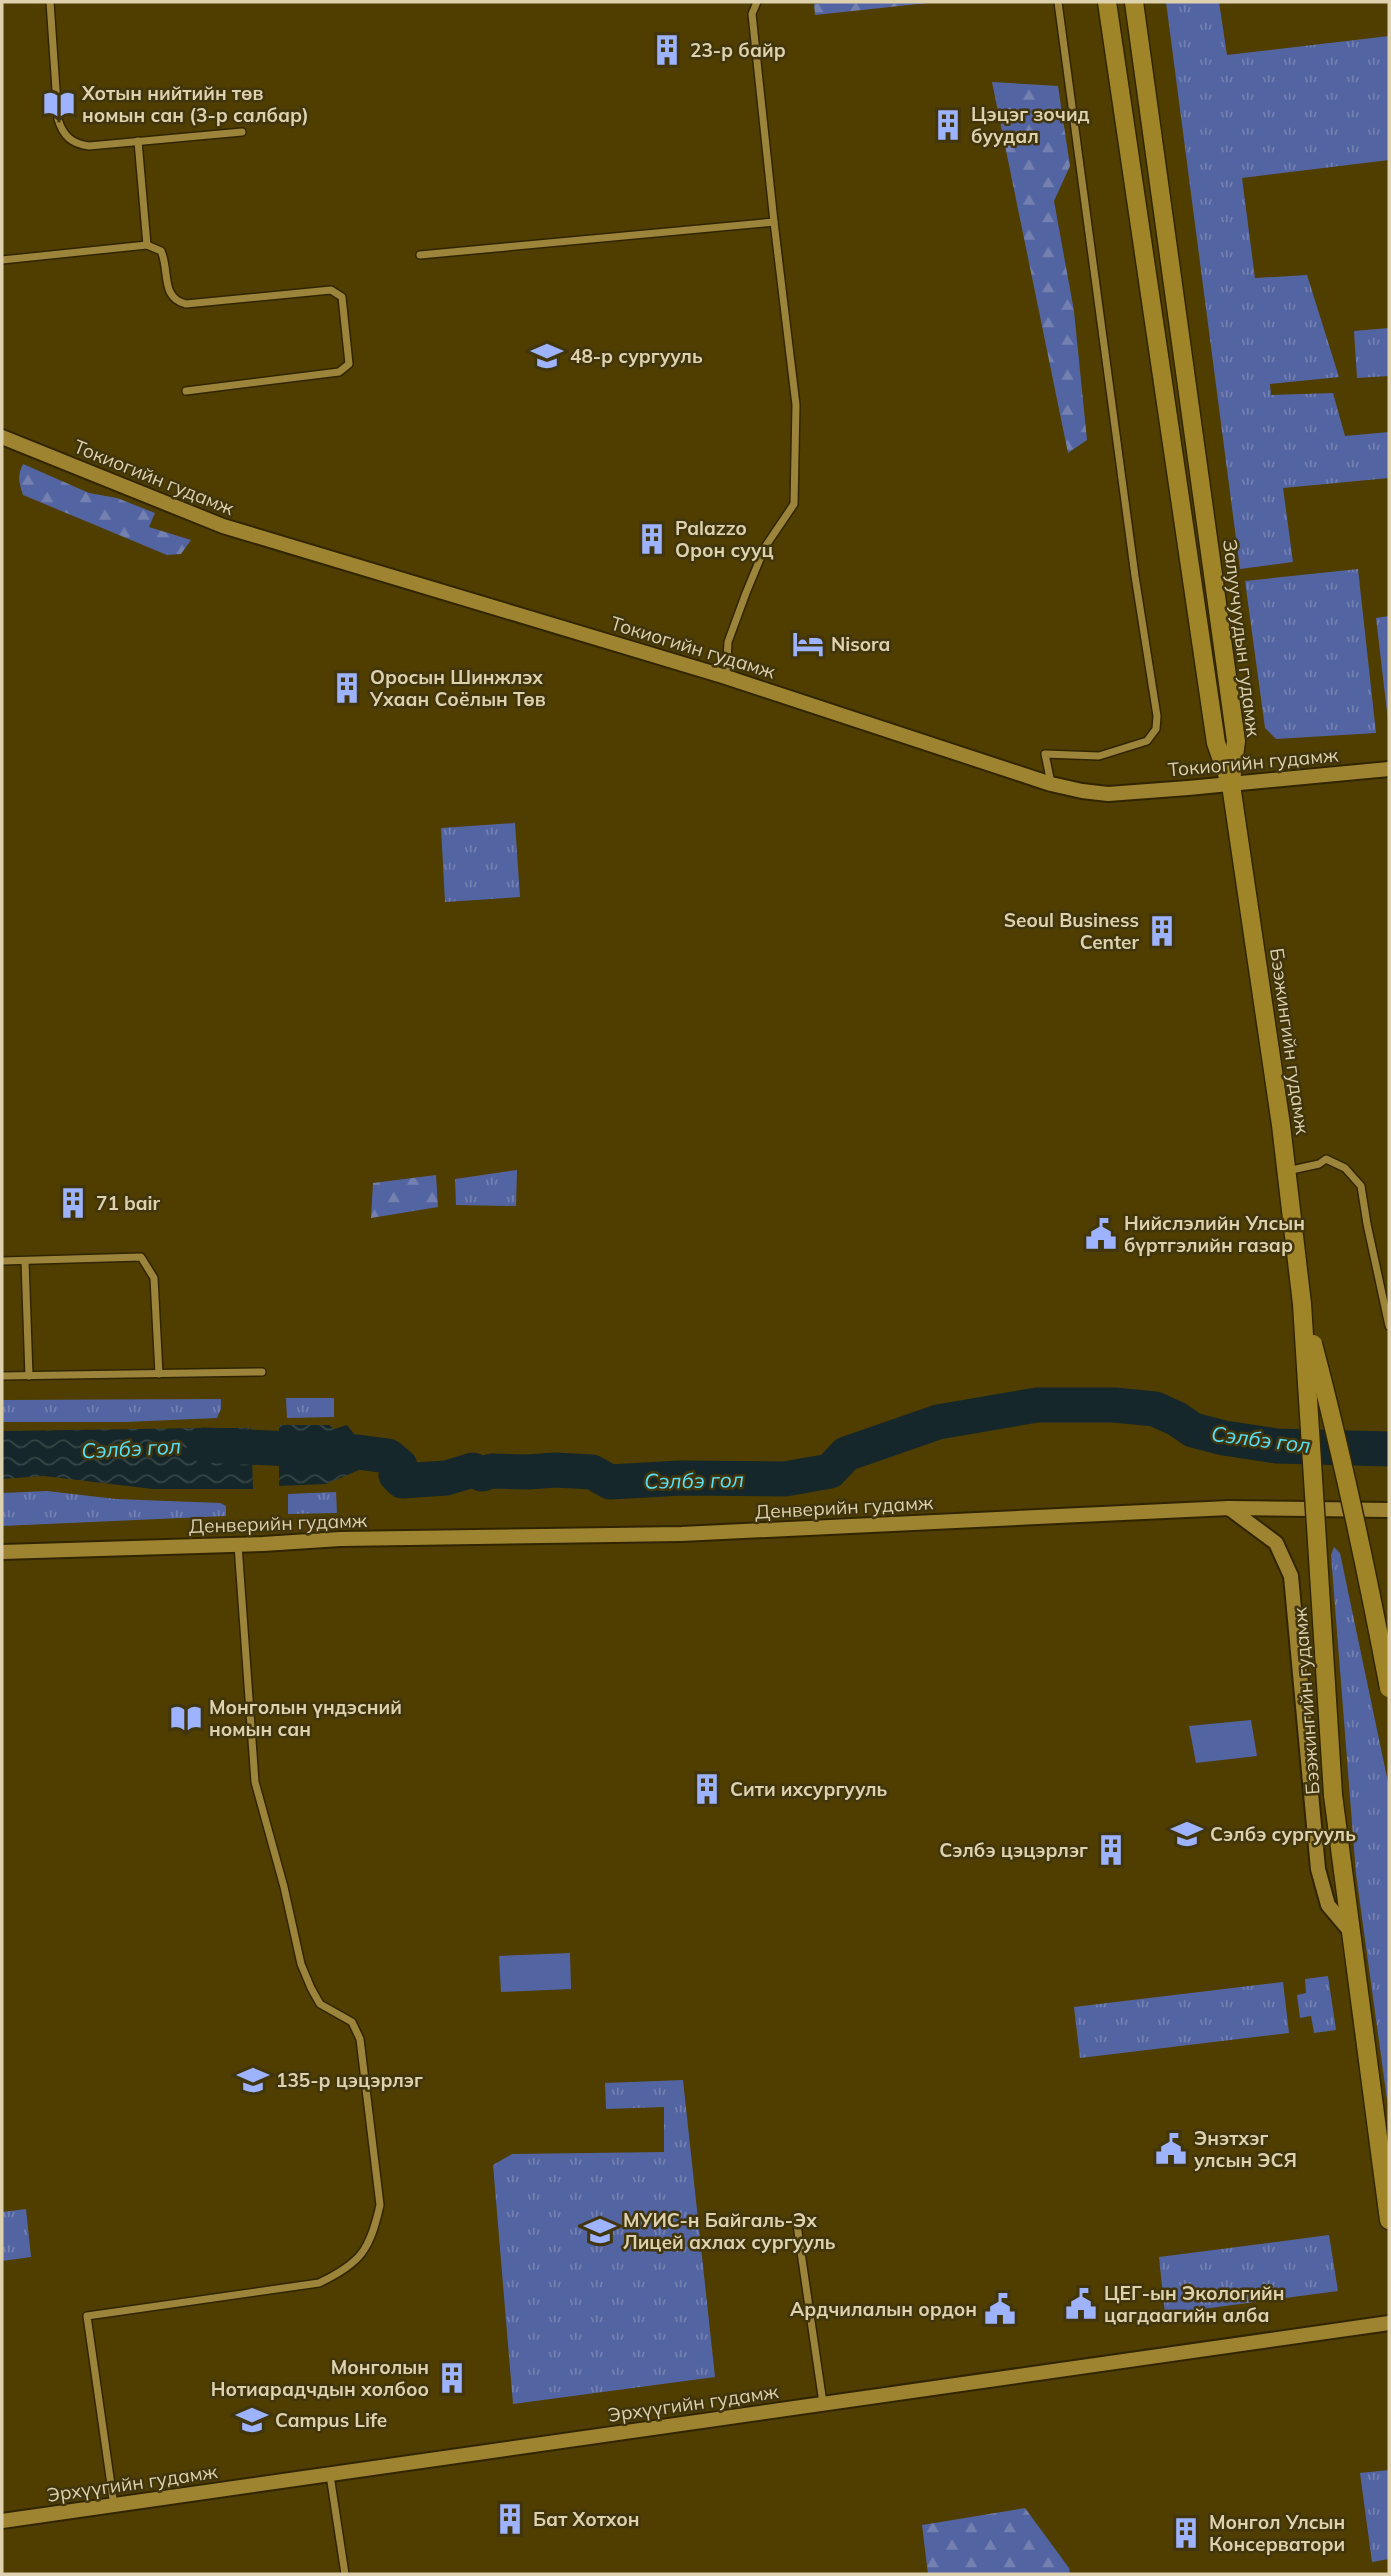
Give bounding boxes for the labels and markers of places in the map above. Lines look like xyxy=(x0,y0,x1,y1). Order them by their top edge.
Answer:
building icon: 23-р байр xyxy=(650,33,684,67)
place label: 23-р байр xyxy=(690,38,786,62)
place label: Хотын нийтийн төв номын сан (3-р салбар) xyxy=(81,81,309,127)
library icon: Хотын нийтийн төв номын сан (3-р салбар) xyxy=(42,87,76,121)
place label: Цэцэг зочид буудал xyxy=(971,102,1090,148)
building icon: Цэцэг зочид буудал xyxy=(931,108,965,142)
school or university icon: 48-р сургууль xyxy=(530,339,564,373)
place label: 48-р сургууль xyxy=(570,344,703,368)
place label: Palazzo Орон сууц xyxy=(675,516,774,562)
building icon: Palazzo Орон сууц xyxy=(635,522,669,556)
hotel icon: Nisora xyxy=(791,627,825,661)
place label: Nisora xyxy=(831,632,890,656)
place label: Оросын Шинжлэх Ухаан Соёлын Төв xyxy=(369,665,546,711)
building icon: Оросын Шинжлэх Ухаан Соёлын Төв xyxy=(330,671,364,705)
place label: Seoul Business Center xyxy=(1004,908,1140,954)
building icon: Seoul Business Center xyxy=(1145,914,1179,948)
building icon: 71 bair xyxy=(56,1186,90,1220)
place label: 71 bair xyxy=(96,1191,161,1215)
place label: Нийслэлийн Улсын бүртгэлийн газар xyxy=(1124,1211,1305,1257)
public building icon: Нийслэлийн Улсын бүртгэлийн газар xyxy=(1084,1217,1118,1251)
place label: Монголын үндэсний номын сан xyxy=(209,1695,402,1741)
library icon: Монголын үндэсний номын сан xyxy=(169,1701,203,1735)
building icon: Сити ихсургууль xyxy=(690,1772,724,1806)
place label: Сити ихсургууль xyxy=(730,1777,887,1801)
school or university icon: Сэлбэ сургууль xyxy=(1170,1817,1204,1851)
place label: Сэлбэ сургууль xyxy=(1210,1822,1356,1846)
building icon: Сэлбэ цэцэрлэг xyxy=(1094,1833,1128,1867)
place label: Сэлбэ цэцэрлэг xyxy=(939,1838,1088,1862)
school or university icon: 135-р цэцэрлэг xyxy=(236,2063,270,2097)
place label: 135-р цэцэрлэг xyxy=(276,2068,423,2092)
place label: Энэтхэг улсын ЭСЯ xyxy=(1194,2126,1297,2172)
public building icon: Энэтхэг улсын ЭСЯ xyxy=(1154,2132,1188,2166)
place label: МУИС-н Байгаль-Эх Лицей ахлах сургууль xyxy=(623,2208,836,2254)
school or university icon: МУИС-н Байгаль-Эх Лицей ахлах сургууль xyxy=(583,2214,617,2248)
place label: ЦЕГ-ын Экологийн цагдаагийн алба xyxy=(1104,2281,1285,2327)
public building icon: ЦЕГ-ын Экологийн цагдаагийн алба xyxy=(1064,2287,1098,2321)
public building icon: Ардчилалын ордон xyxy=(983,2292,1017,2326)
place label: Ардчилалын ордон xyxy=(790,2297,977,2321)
place label: Монголын Нотиарадчдын холбоо xyxy=(211,2355,429,2401)
building icon: Монголын Нотиарадчдын холбоо xyxy=(435,2361,469,2395)
school or university icon: Campus Life xyxy=(235,2403,269,2437)
place label: Campus Life xyxy=(275,2408,387,2432)
building icon: Бат Хотхон xyxy=(493,2502,527,2536)
place label: Бат Хотхон xyxy=(533,2507,640,2531)
place label: Монгол Улсын Консерватори xyxy=(1209,2510,1345,2556)
building icon: Монгол Улсын Консерватори xyxy=(1169,2516,1203,2550)

